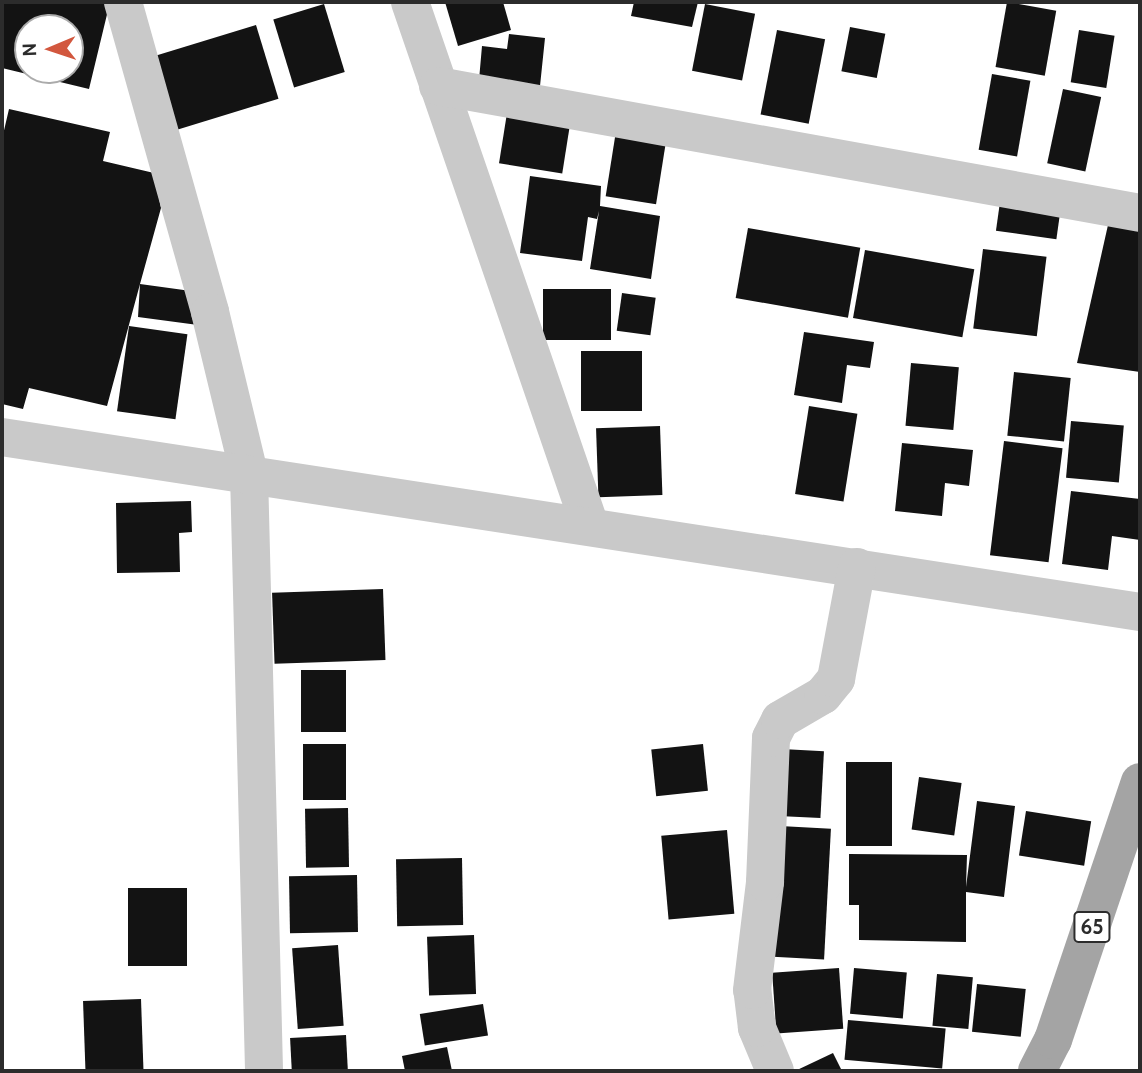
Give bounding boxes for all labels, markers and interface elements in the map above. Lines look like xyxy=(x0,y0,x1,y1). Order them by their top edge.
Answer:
north arrow xyxy=(14,14,84,84)
text: N xyxy=(18,43,41,57)
road number: 65 xyxy=(1073,909,1111,944)

